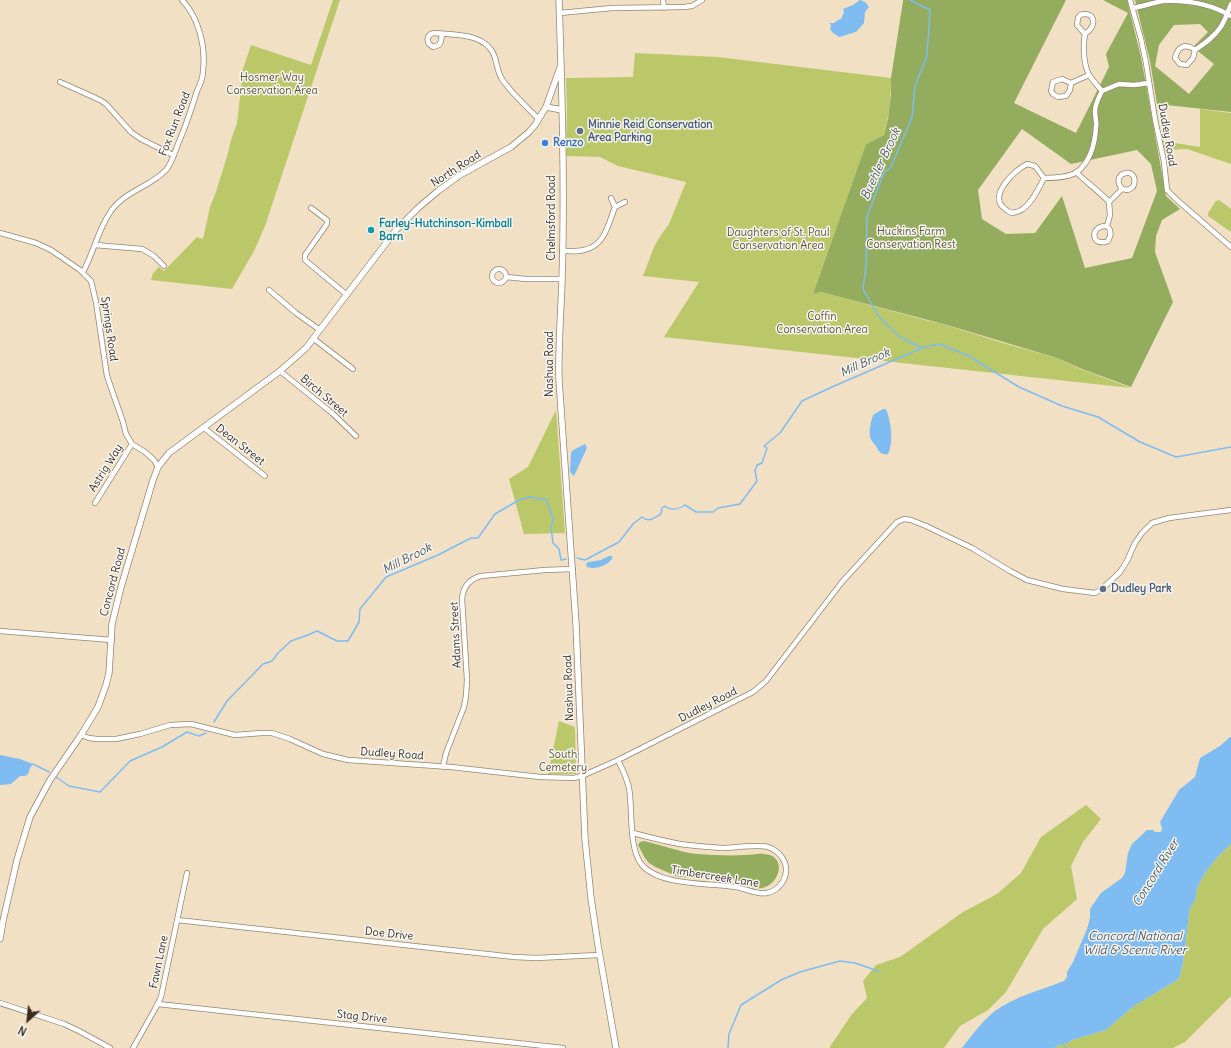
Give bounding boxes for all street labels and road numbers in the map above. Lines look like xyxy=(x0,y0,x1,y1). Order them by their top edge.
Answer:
street label: Fox Run Road xyxy=(157,90,193,158)
street label: Dudley Road xyxy=(1155,102,1179,168)
street label: North Road xyxy=(429,148,483,190)
street label: Chelmsford Road xyxy=(545,175,559,261)
street label: Springs Road xyxy=(98,296,120,362)
street label: Nashua Road xyxy=(543,331,557,397)
street label: Birch Street xyxy=(298,372,350,420)
street label: Dean Street xyxy=(213,422,267,468)
street label: Astrig Way xyxy=(86,442,126,494)
street label: Concord Road xyxy=(97,546,129,618)
street label: Adams Street xyxy=(448,601,464,669)
street label: Nashua Road xyxy=(561,655,577,721)
street label: Dudley Road xyxy=(677,685,739,725)
street label: Dudley Road xyxy=(360,745,424,763)
street label: Timbercreek Lane xyxy=(670,864,760,890)
street label: Doe Drive xyxy=(364,925,414,943)
street label: Fawn Lane xyxy=(147,934,171,990)
street label: Stag Drive xyxy=(336,1008,388,1026)

